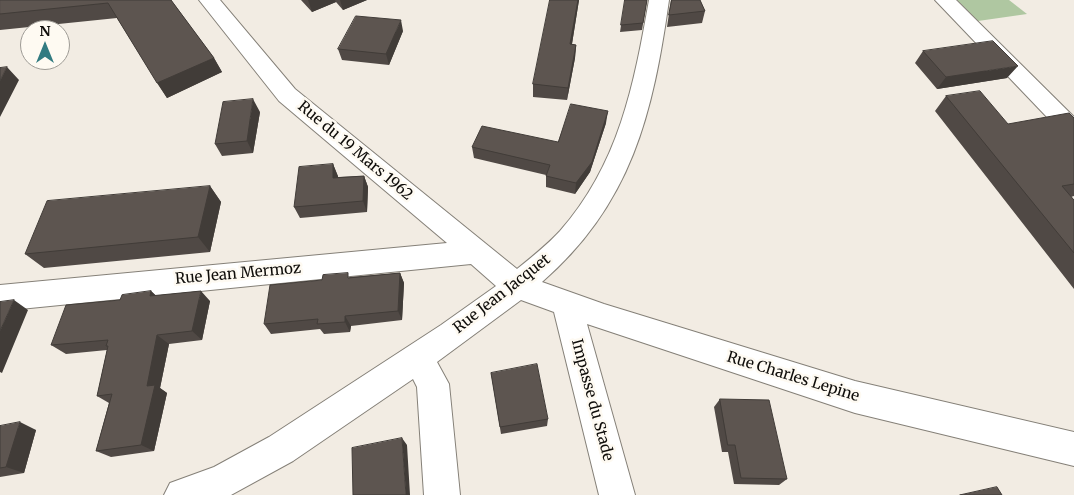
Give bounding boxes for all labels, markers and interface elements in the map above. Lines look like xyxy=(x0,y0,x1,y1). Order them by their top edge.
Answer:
north arrow xyxy=(20,20,70,70)
text: N xyxy=(39,22,51,40)
street label: Rue du 19 Mars 1962 xyxy=(294,98,416,204)
street label: Rue Jean Jacquet xyxy=(450,251,554,337)
street label: Rue Jean Mermoz xyxy=(174,260,302,288)
street label: Impasse du Stade xyxy=(567,337,617,463)
street label: Rue Charles Lepine xyxy=(725,348,861,406)

